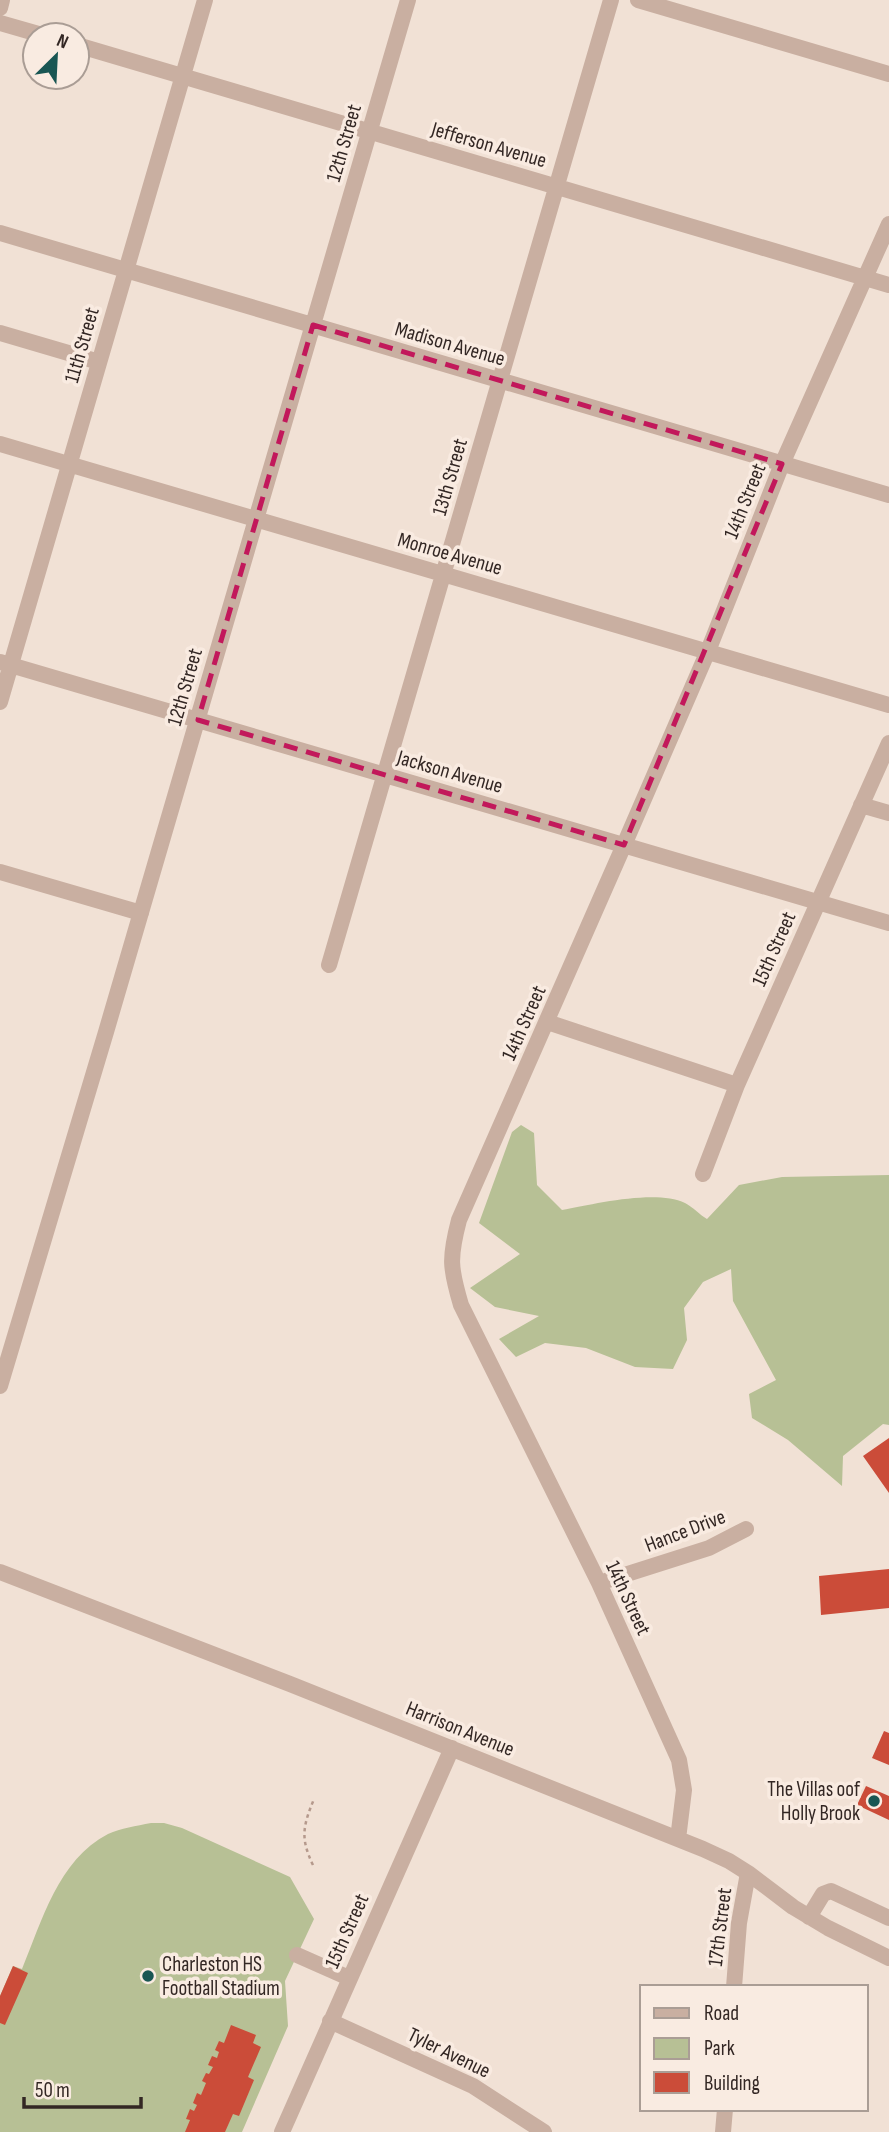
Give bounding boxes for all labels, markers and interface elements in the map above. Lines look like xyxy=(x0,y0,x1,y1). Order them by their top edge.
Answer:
north arrow xyxy=(21,21,91,91)
text: N xyxy=(53,29,72,54)
street label: 12th Street xyxy=(321,101,367,185)
street label: Jefferson Avenue xyxy=(428,116,549,173)
street label: 11th Street xyxy=(59,304,105,386)
street label: Madison Avenue xyxy=(392,316,508,372)
street label: 13th Street xyxy=(427,435,473,519)
street label: 14th Street xyxy=(719,460,771,542)
street label: Monroe Avenue xyxy=(395,527,505,581)
street label: 12th Street xyxy=(162,645,208,729)
street label: Jackson Avenue xyxy=(393,745,506,799)
street label: 15th Street xyxy=(747,908,801,990)
street label: 14th Street xyxy=(496,982,552,1064)
street label: Hance Drive xyxy=(641,1504,729,1558)
street label: 14th Street xyxy=(600,1557,656,1639)
street label: Harrison Avenue xyxy=(402,1696,518,1762)
place label: The Villas oof Holly Brook xyxy=(767,1777,861,1826)
marker: The Villas oof Holly Brook xyxy=(866,1793,882,1809)
street label: 17th Street xyxy=(703,1886,737,1968)
street label: 15th Street xyxy=(320,1890,374,1972)
place label: Charleston HS Football Stadium xyxy=(162,1952,280,2001)
marker: Charleston HS Football Stadium xyxy=(140,1968,156,1984)
legend xyxy=(640,1985,868,2111)
text: Road xyxy=(704,2001,739,2026)
street label: Tyler Avenue xyxy=(404,2022,494,2084)
text: Park xyxy=(704,2036,735,2061)
scale bar xyxy=(24,2066,142,2110)
text: Building xyxy=(704,2071,760,2096)
text: 50 m xyxy=(35,2078,70,2103)

